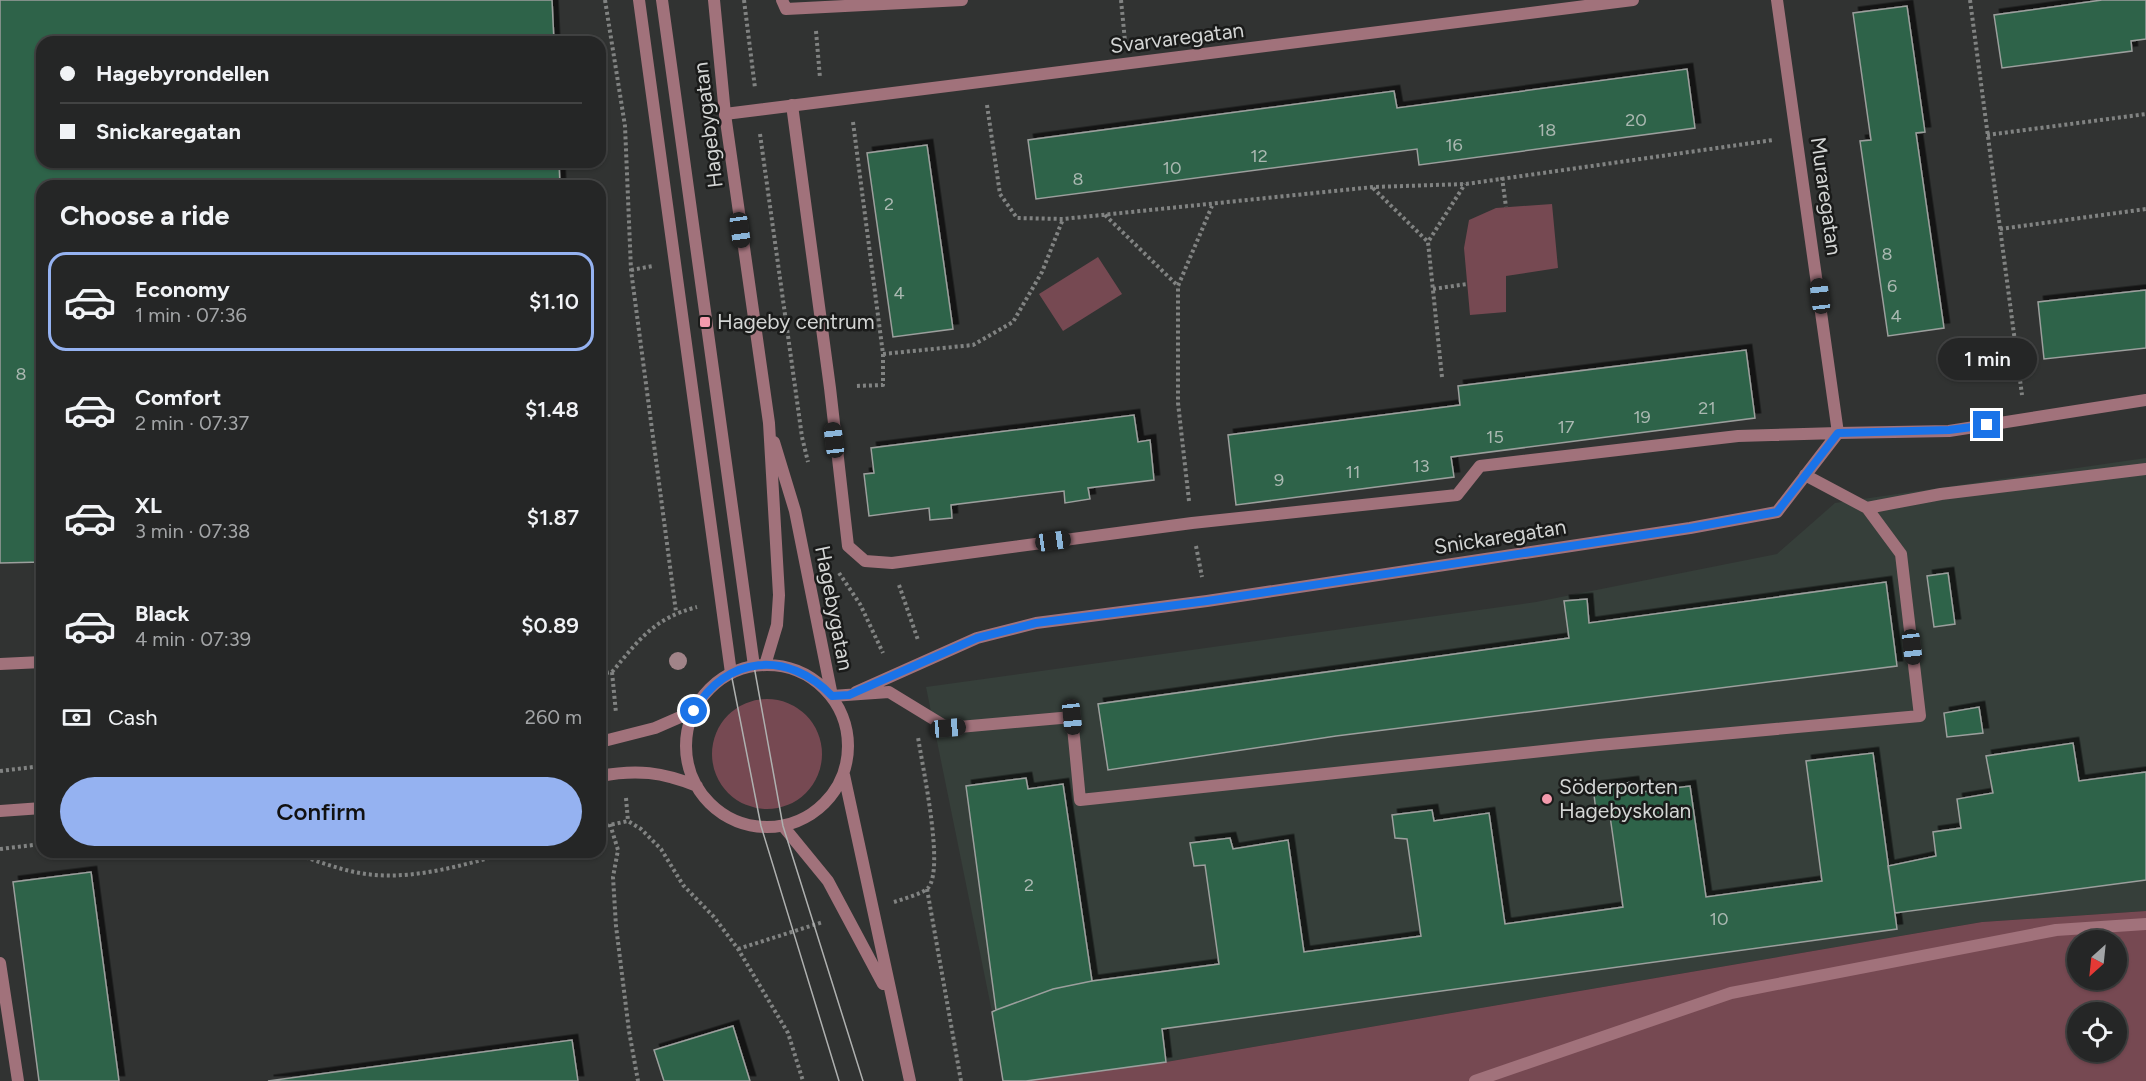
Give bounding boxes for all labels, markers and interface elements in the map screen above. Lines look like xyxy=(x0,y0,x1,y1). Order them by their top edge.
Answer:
street label: Svarvaregatan xyxy=(1109,17,1245,58)
text: Hagebyrondellen xyxy=(96,60,269,87)
street label: Hagebygatan xyxy=(687,61,728,189)
house number: 20 xyxy=(1625,109,1647,131)
text: Snickaregatan xyxy=(96,118,241,145)
house number: 18 xyxy=(1538,119,1556,141)
house number: 16 xyxy=(1445,134,1463,156)
street label: Muraregatan xyxy=(1806,135,1847,257)
house number: 12 xyxy=(1250,145,1268,167)
house number: 10 xyxy=(1163,157,1181,179)
house number: 8 xyxy=(1072,168,1084,190)
house number: 2 xyxy=(884,193,894,215)
text: Choose a ride xyxy=(60,199,229,232)
car xyxy=(729,211,751,249)
house number: 8 xyxy=(1881,243,1893,265)
icon: car xyxy=(63,275,117,329)
house number: 6 xyxy=(1887,275,1897,297)
text: Economy xyxy=(135,276,230,303)
car xyxy=(1809,277,1831,315)
house number: 4 xyxy=(893,282,905,304)
text: $1.10 xyxy=(529,288,579,315)
text: 1 min · 07:36 xyxy=(135,303,247,327)
house number: 4 xyxy=(1890,305,1902,327)
place label: Hageby centrum xyxy=(717,309,875,334)
marker: Hageby centrum xyxy=(698,315,712,329)
callout: 1 min xyxy=(1938,338,2036,380)
text: 1 min xyxy=(1964,347,2011,371)
house number: 8 xyxy=(15,363,27,385)
icon: car xyxy=(63,383,117,437)
text: Comfort xyxy=(135,384,221,411)
text: $1.48 xyxy=(525,396,579,423)
house number: 21 xyxy=(1698,397,1716,419)
house number: 19 xyxy=(1633,406,1651,428)
text: 2 min · 07:37 xyxy=(135,411,249,435)
route end xyxy=(1973,411,2000,438)
house number: 17 xyxy=(1557,416,1575,438)
car xyxy=(823,421,845,459)
house number: 15 xyxy=(1486,426,1504,448)
house number: 13 xyxy=(1412,455,1430,477)
house number: 11 xyxy=(1346,461,1360,483)
house number: 9 xyxy=(1274,469,1284,491)
icon: car xyxy=(63,491,117,545)
text: XL xyxy=(135,492,162,519)
text: $1.87 xyxy=(527,504,579,531)
street label: Snickaregatan xyxy=(1432,514,1568,559)
text: 3 min · 07:38 xyxy=(135,519,250,543)
car xyxy=(1034,530,1072,552)
street label: Hagebygatan xyxy=(810,543,859,672)
icon: car xyxy=(63,599,117,653)
text: Black xyxy=(135,600,189,627)
text: $0.89 xyxy=(521,612,579,639)
text: 4 min · 07:39 xyxy=(135,627,251,651)
car xyxy=(1901,628,1923,666)
route start xyxy=(680,697,707,724)
car xyxy=(1061,698,1083,736)
icon: cash xyxy=(60,701,93,734)
text: Cash xyxy=(108,704,158,731)
text: 260 m xyxy=(525,705,582,729)
car xyxy=(929,717,967,739)
place label: Söderporten Hagebyskolan xyxy=(1559,774,1691,823)
button: Confirm xyxy=(60,777,582,846)
marker: Söderporten Hagebyskolan xyxy=(1540,792,1554,806)
house number: 2 xyxy=(1024,874,1034,896)
house number: 10 xyxy=(1710,908,1728,930)
north arrow xyxy=(2067,930,2127,990)
map controls xyxy=(2067,930,2127,1062)
button: locate xyxy=(2067,1002,2127,1062)

